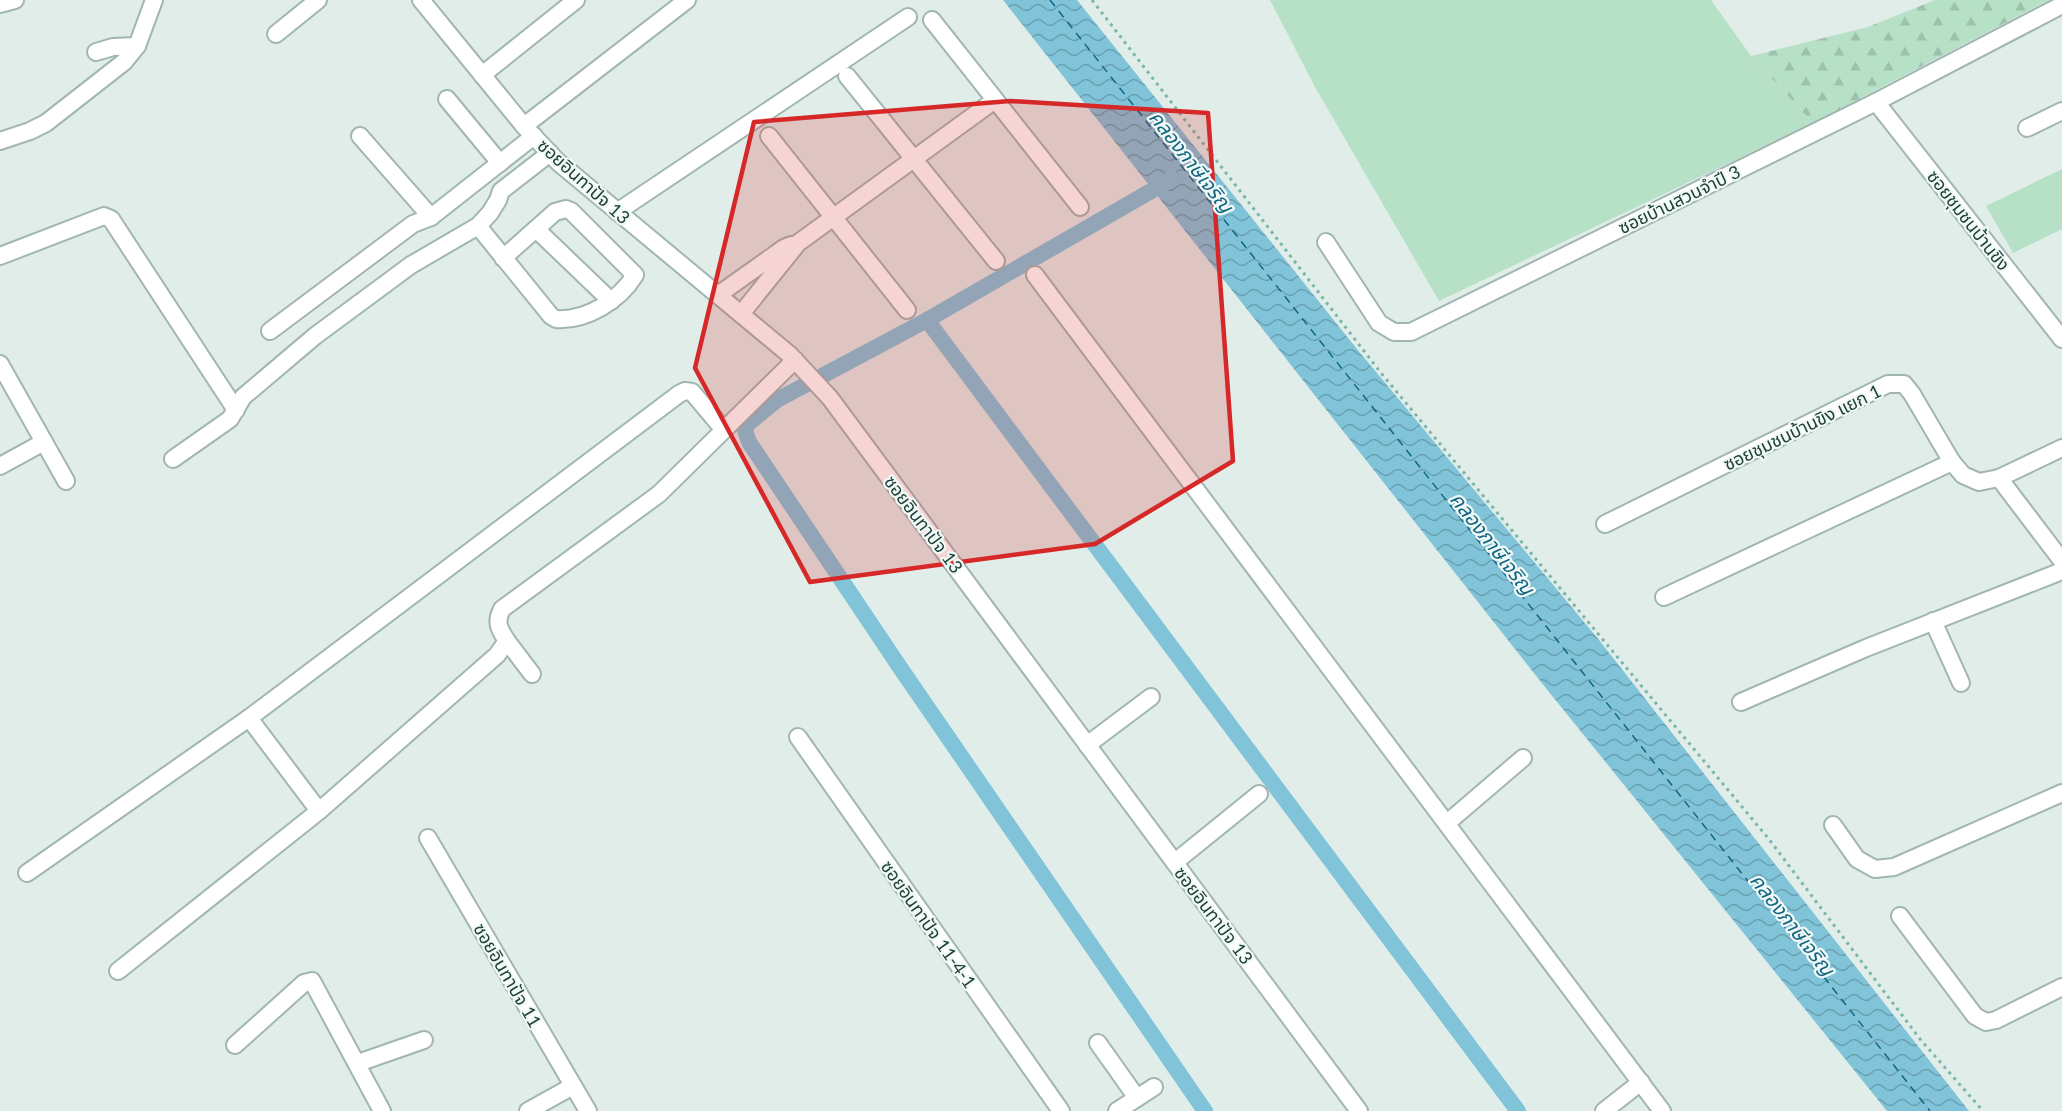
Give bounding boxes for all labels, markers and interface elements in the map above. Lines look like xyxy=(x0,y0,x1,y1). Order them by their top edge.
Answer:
water label: คลองภาษีเจริญ xyxy=(1145,105,1240,218)
street label: ซอยอินทาปัจ 13 xyxy=(533,134,635,228)
street label: ซอยบ้านสวนจำปี 3 xyxy=(1614,160,1744,238)
street label: ซอยชุมชนบ้านขิง xyxy=(1922,165,2015,275)
street label: ซอยชุมชนบ้านขิง แยก 1 xyxy=(1720,379,1885,476)
street label: ซอยอินทาปัจ 13 xyxy=(880,471,968,577)
water label: คลองภาษีเจริญ xyxy=(1446,487,1541,600)
street label: ซอยอินทาปัจ 11-4-1 xyxy=(877,856,981,992)
street label: ซอยอินทาปัจ 13 xyxy=(1170,862,1258,968)
water label: คลองภาษีเจริญ xyxy=(1746,868,1841,981)
street label: ซอยอินทาปัจ 11 xyxy=(469,919,547,1031)

